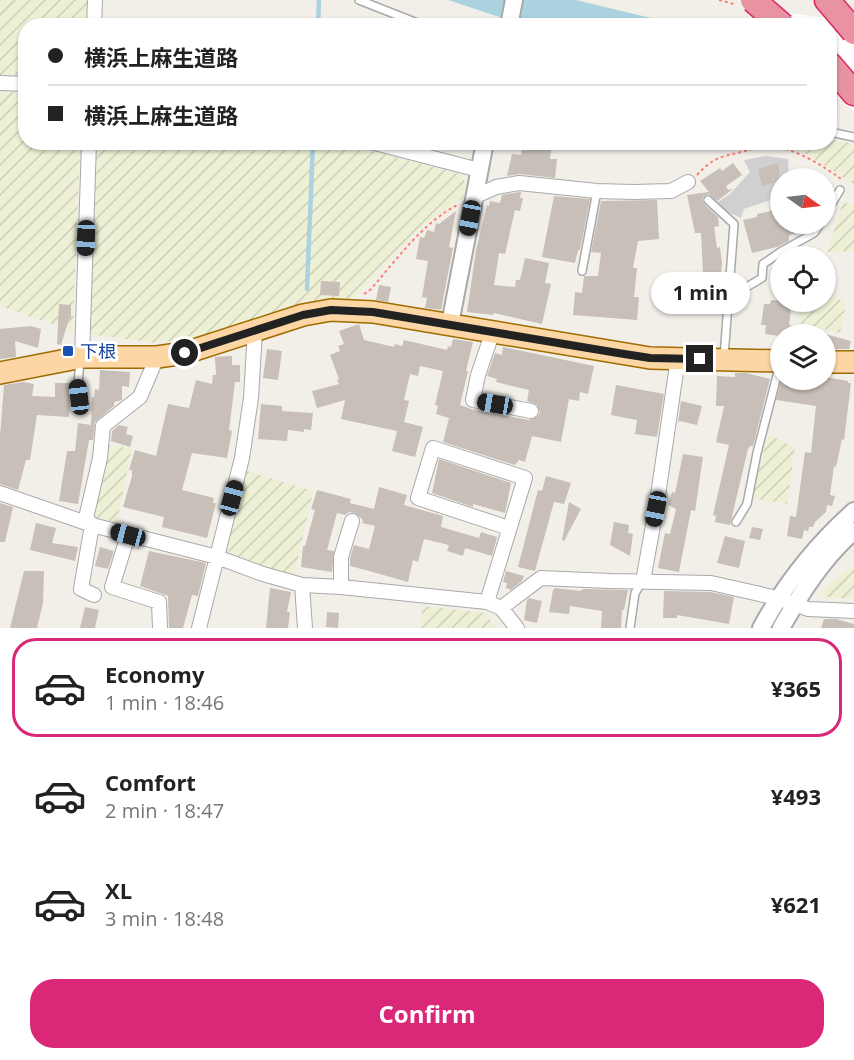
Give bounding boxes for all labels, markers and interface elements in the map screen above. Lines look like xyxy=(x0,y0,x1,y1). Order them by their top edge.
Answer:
text: 横浜上麻生道路 xyxy=(84,42,238,72)
text: 横浜上麻生道路 xyxy=(84,100,238,130)
north arrow xyxy=(770,168,836,234)
map controls xyxy=(770,168,836,390)
car xyxy=(458,199,482,237)
car xyxy=(76,220,96,256)
button: locate xyxy=(770,246,836,312)
callout: 1 min xyxy=(650,272,750,314)
text: 1 min xyxy=(673,279,728,306)
button: layers xyxy=(770,324,836,390)
place label: 下根 xyxy=(80,339,116,363)
route start xyxy=(171,339,198,366)
marker: 下根 xyxy=(61,344,75,358)
route end xyxy=(686,345,713,372)
car xyxy=(68,378,90,416)
car xyxy=(476,392,514,416)
car xyxy=(219,478,245,518)
car xyxy=(644,490,668,528)
car xyxy=(108,522,148,548)
text: Economy xyxy=(105,659,204,689)
icon: car xyxy=(33,661,87,715)
text: ¥365 xyxy=(771,673,821,703)
text: 1 min · 18:46 xyxy=(105,689,224,716)
text: Comfort xyxy=(105,767,196,797)
icon: car xyxy=(33,769,87,823)
text: ¥493 xyxy=(771,781,821,811)
text: 2 min · 18:47 xyxy=(105,797,224,824)
text: XL xyxy=(105,875,132,905)
icon: car xyxy=(33,877,87,931)
text: ¥621 xyxy=(771,889,821,919)
text: 3 min · 18:48 xyxy=(105,905,224,932)
button: Confirm xyxy=(30,979,824,1048)

